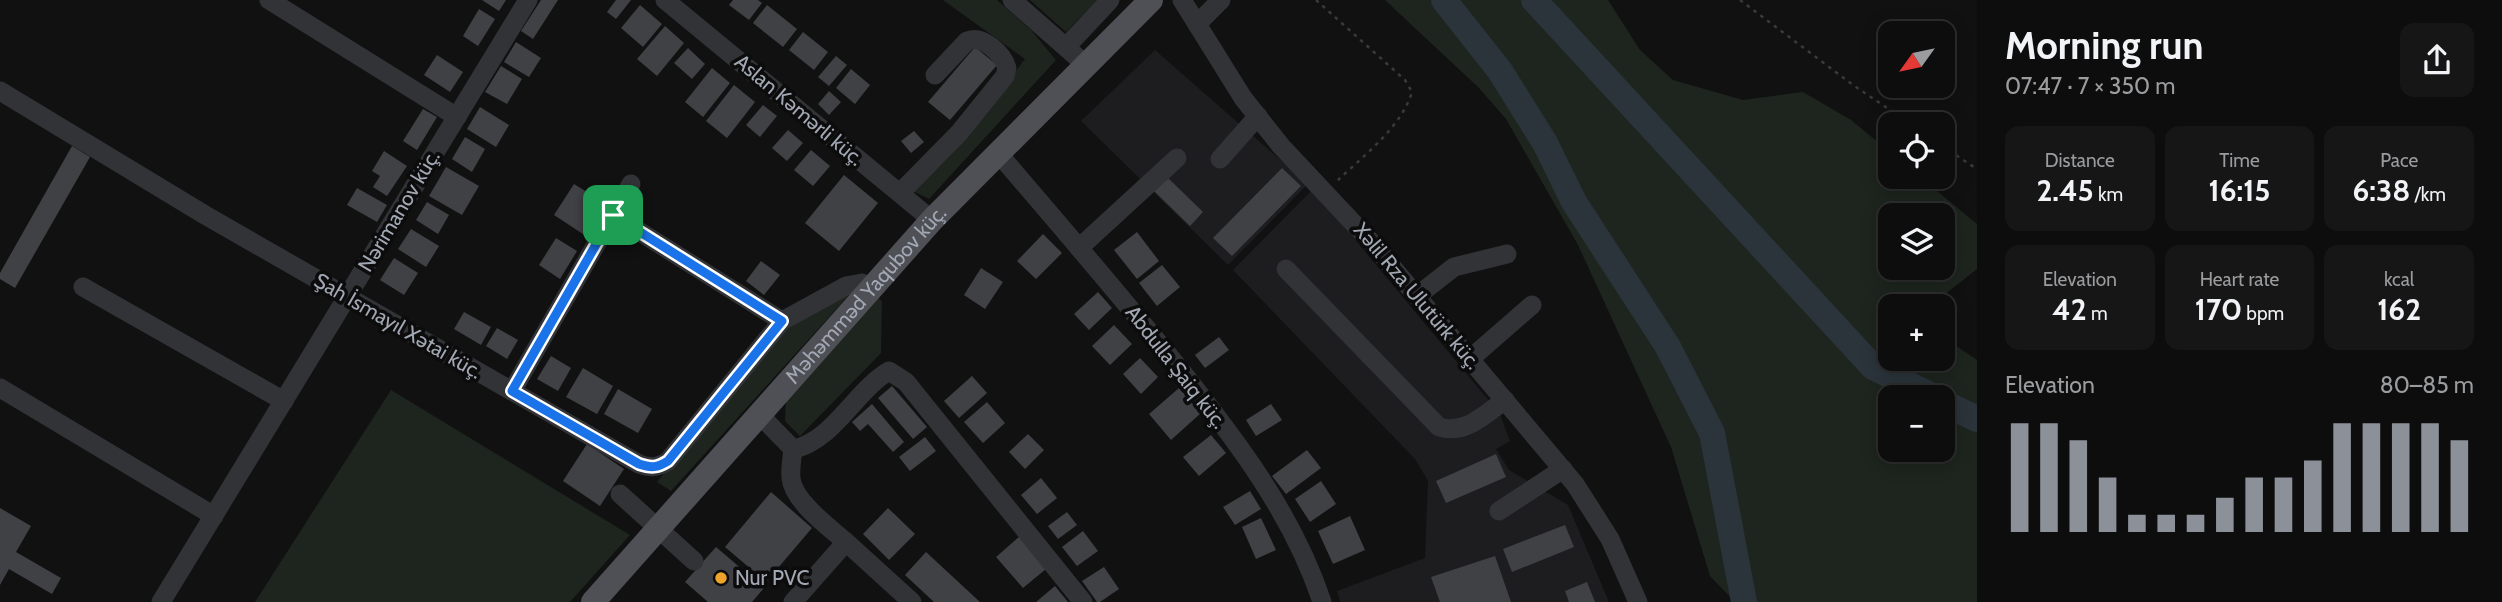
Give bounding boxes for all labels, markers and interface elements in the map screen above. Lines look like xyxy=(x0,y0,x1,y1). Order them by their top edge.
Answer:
north arrow xyxy=(1878,21,1955,98)
map controls xyxy=(1878,21,1955,462)
text: Morning run xyxy=(2005,22,2204,69)
button: share xyxy=(2400,23,2474,97)
street label: Aslan Kəmərli küç. xyxy=(730,49,869,171)
text: 07:47 · 7 × 350 m xyxy=(2005,72,2175,100)
button: locate xyxy=(1878,112,1955,189)
street label: Nərimanov küç. xyxy=(352,145,445,276)
text: Distance xyxy=(2045,149,2115,172)
text: Time xyxy=(2219,149,2260,172)
text: Pace xyxy=(2380,149,2418,172)
text: 2.45 xyxy=(2036,172,2094,209)
text: 16:15 xyxy=(2209,172,2270,209)
text: 6:38 xyxy=(2352,172,2410,209)
text: km xyxy=(2094,183,2123,206)
text: /km xyxy=(2410,183,2446,206)
pin xyxy=(583,185,643,245)
icon: arrive xyxy=(594,196,632,234)
street label: Məhəmməd Yaqubov küç. xyxy=(780,200,951,388)
button: layers xyxy=(1878,203,1955,280)
street label: Xəlil Rza Ulutürk küç. xyxy=(1349,217,1486,374)
street label: Şah İsmayıl Xətai küç. xyxy=(310,267,486,384)
text: Elevation xyxy=(2043,268,2117,291)
text: Heart rate xyxy=(2200,268,2279,291)
text: kcal xyxy=(2384,268,2414,291)
text: 42 xyxy=(2052,291,2087,328)
text: 170 xyxy=(2195,291,2242,328)
text: 162 xyxy=(2377,291,2421,328)
button: + xyxy=(1878,294,1955,371)
street label: Abdulla Şaiq küç. xyxy=(1121,300,1232,433)
text: m xyxy=(2087,302,2108,325)
text: bpm xyxy=(2242,302,2284,325)
text: Elevation xyxy=(2005,371,2095,399)
text: 80–85 m xyxy=(2380,371,2474,399)
button: − xyxy=(1878,385,1955,462)
place label: Nur PVC xyxy=(735,565,809,590)
marker: Nur PVC xyxy=(713,570,729,586)

